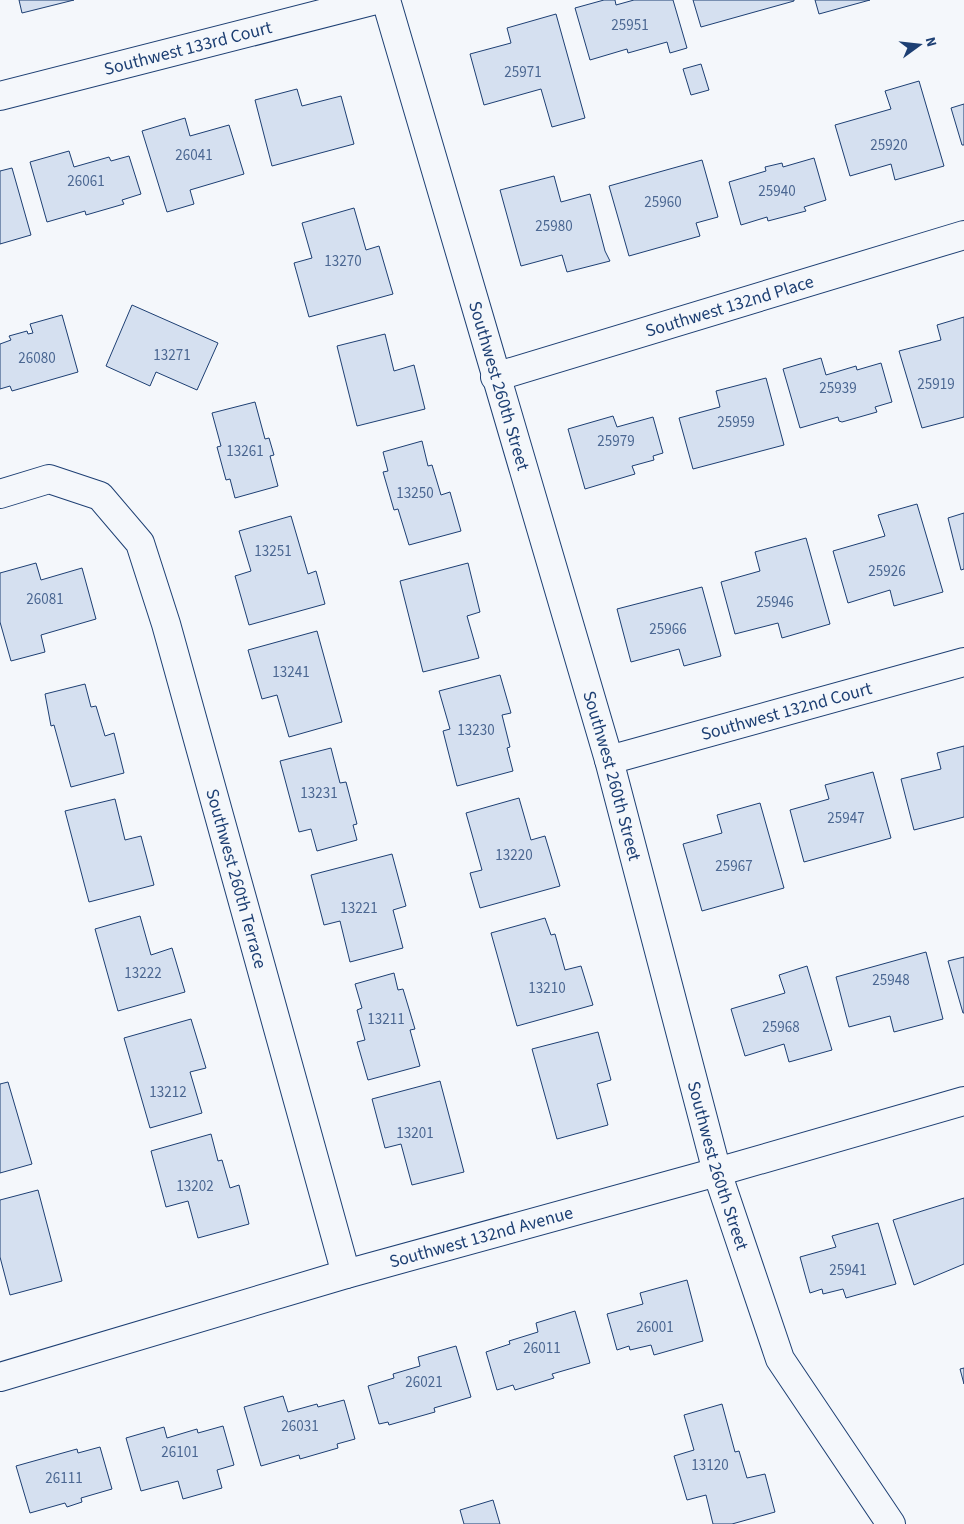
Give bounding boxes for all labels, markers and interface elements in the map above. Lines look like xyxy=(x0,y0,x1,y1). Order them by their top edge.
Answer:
street label: Southwest 133rd Court xyxy=(101,15,275,81)
house number: 25951 xyxy=(611,15,649,36)
north arrow xyxy=(894,20,944,70)
text: N xyxy=(920,35,941,49)
house number: 25971 xyxy=(504,62,542,83)
house number: 25920 xyxy=(870,135,908,156)
house number: 26041 xyxy=(175,145,213,166)
house number: 26061 xyxy=(67,171,105,192)
house number: 25940 xyxy=(758,181,796,202)
house number: 25960 xyxy=(644,192,682,213)
house number: 25980 xyxy=(535,216,573,237)
house number: 13270 xyxy=(324,251,362,272)
street label: Southwest 132nd Place xyxy=(642,269,817,343)
street label: Southwest 260th Street xyxy=(463,298,536,473)
house number: 13271 xyxy=(153,345,191,366)
house number: 26080 xyxy=(18,348,56,369)
house number: 25919 xyxy=(917,374,955,395)
house number: 25939 xyxy=(819,378,857,399)
house number: 25959 xyxy=(717,412,755,433)
house number: 25979 xyxy=(597,431,635,452)
house number: 13261 xyxy=(226,441,264,462)
house number: 13250 xyxy=(396,483,434,504)
house number: 13251 xyxy=(254,541,292,562)
house number: 25926 xyxy=(868,561,906,582)
house number: 26081 xyxy=(26,589,64,610)
house number: 25946 xyxy=(756,592,794,613)
house number: 25966 xyxy=(649,619,687,640)
house number: 13241 xyxy=(272,662,310,683)
street label: Southwest 132nd Court xyxy=(698,676,875,747)
street label: Southwest 260th Street xyxy=(577,688,647,863)
house number: 13230 xyxy=(457,720,495,741)
house number: 13231 xyxy=(300,783,338,804)
street label: Southwest 260th Terrace xyxy=(200,786,273,971)
house number: 25947 xyxy=(827,808,865,829)
house number: 13220 xyxy=(495,845,533,866)
house number: 25967 xyxy=(715,856,753,877)
house number: 13221 xyxy=(340,898,378,919)
house number: 13222 xyxy=(124,963,162,984)
house number: 25948 xyxy=(872,970,910,991)
house number: 13210 xyxy=(528,978,566,999)
house number: 13211 xyxy=(367,1009,405,1030)
house number: 25968 xyxy=(762,1017,800,1038)
street label: Southwest 260th Street xyxy=(681,1078,755,1253)
house number: 13212 xyxy=(149,1082,187,1103)
house number: 13201 xyxy=(396,1123,434,1144)
house number: 13202 xyxy=(176,1176,214,1197)
street label: Southwest 132nd Avenue xyxy=(386,1200,576,1274)
house number: 25941 xyxy=(829,1260,867,1281)
house number: 26001 xyxy=(636,1317,674,1338)
house number: 26011 xyxy=(523,1338,561,1359)
house number: 26021 xyxy=(405,1372,443,1393)
house number: 26031 xyxy=(281,1416,319,1437)
house number: 26101 xyxy=(161,1442,199,1463)
house number: 13120 xyxy=(691,1455,729,1476)
house number: 26111 xyxy=(45,1468,83,1489)

